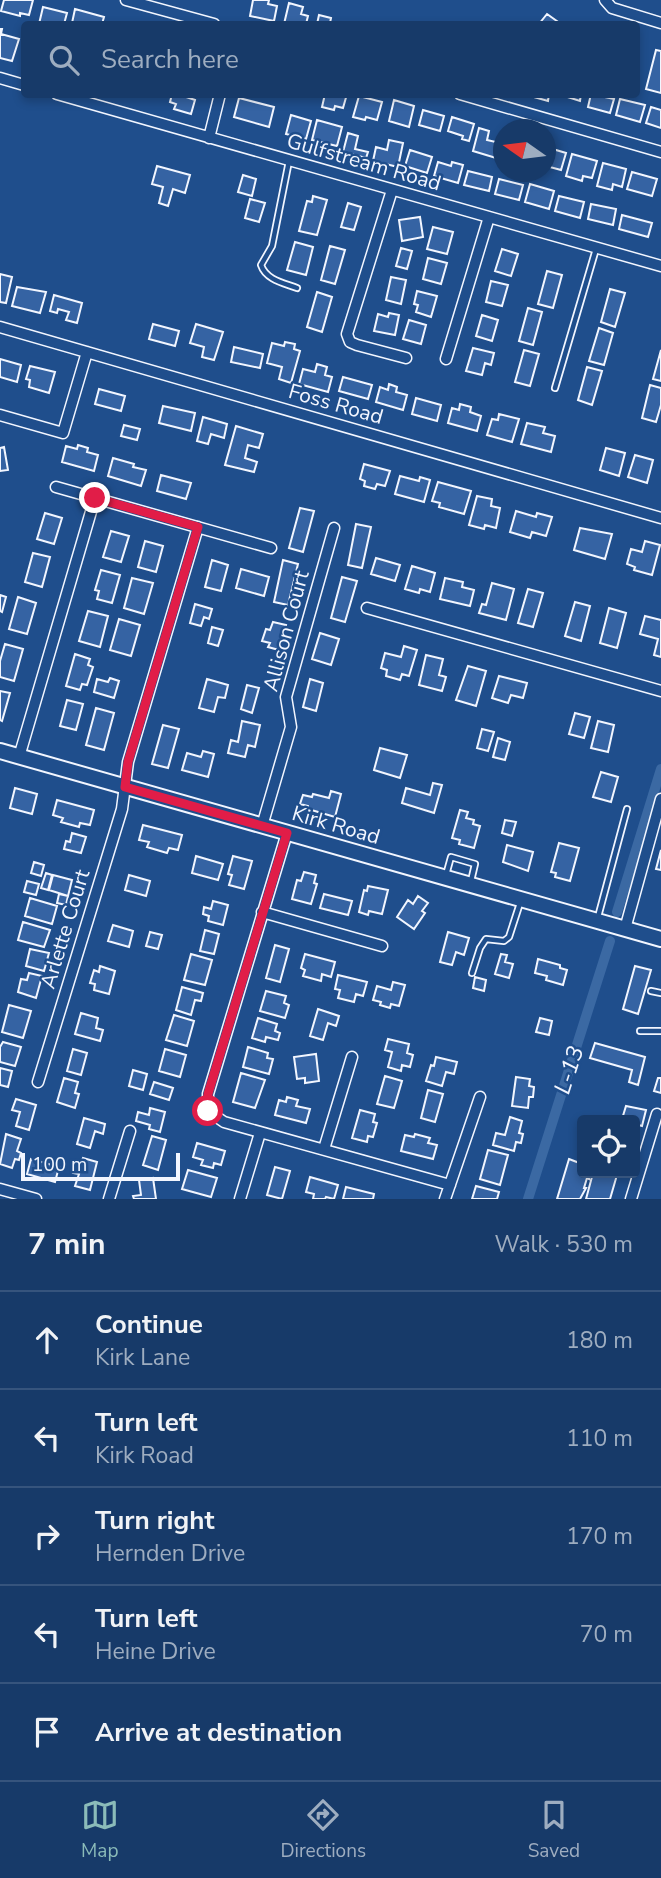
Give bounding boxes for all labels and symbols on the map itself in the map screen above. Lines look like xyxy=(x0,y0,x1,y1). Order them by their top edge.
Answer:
north arrow xyxy=(493,119,556,182)
street label: Gulfstream Road xyxy=(284,127,444,197)
street label: Foss Road xyxy=(285,377,387,431)
route end xyxy=(79,482,110,513)
street label: Allison Court xyxy=(256,567,316,695)
street label: Kirk Road xyxy=(289,799,383,851)
street label: Arlette Court xyxy=(34,865,97,992)
water label: L-13 xyxy=(547,1042,591,1098)
route start xyxy=(192,1095,223,1126)
scale bar xyxy=(21,1150,180,1182)

